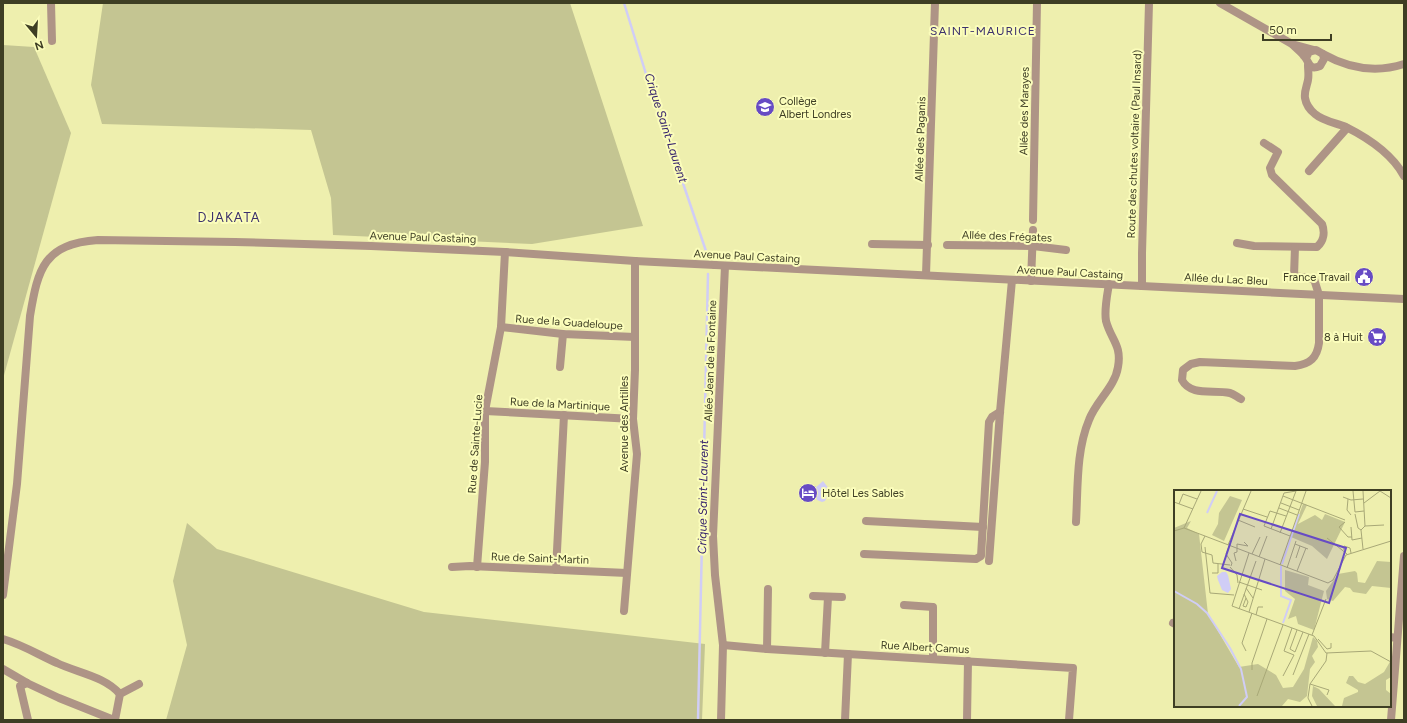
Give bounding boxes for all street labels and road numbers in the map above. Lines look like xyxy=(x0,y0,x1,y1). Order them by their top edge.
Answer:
street label: Route des chutes voltaire (Paul Insard) xyxy=(1125,49,1144,239)
street label: Allée des Marayes xyxy=(1017,67,1032,155)
street label: Allée des Paganis xyxy=(913,96,928,182)
street label: Allée des Frégates xyxy=(962,228,1052,245)
street label: Avenue Paul Castaing xyxy=(369,229,476,246)
street label: Avenue Paul Castaing xyxy=(693,247,801,266)
street label: Avenue Paul Castaing xyxy=(1016,263,1124,282)
street label: Allée du Lac Bleu xyxy=(1184,271,1268,288)
street label: Allée Jean de la Fontaine xyxy=(702,300,719,422)
street label: Rue de la Guadeloupe xyxy=(515,312,623,333)
street label: Avenue des Antilles xyxy=(618,376,631,472)
street label: Rue de Sainte-Lucie xyxy=(466,394,485,494)
street label: Rue de la Martinique xyxy=(510,395,610,414)
street label: Rue de Saint-Martin xyxy=(491,550,589,567)
street label: Rue Albert Camus xyxy=(880,639,970,656)

